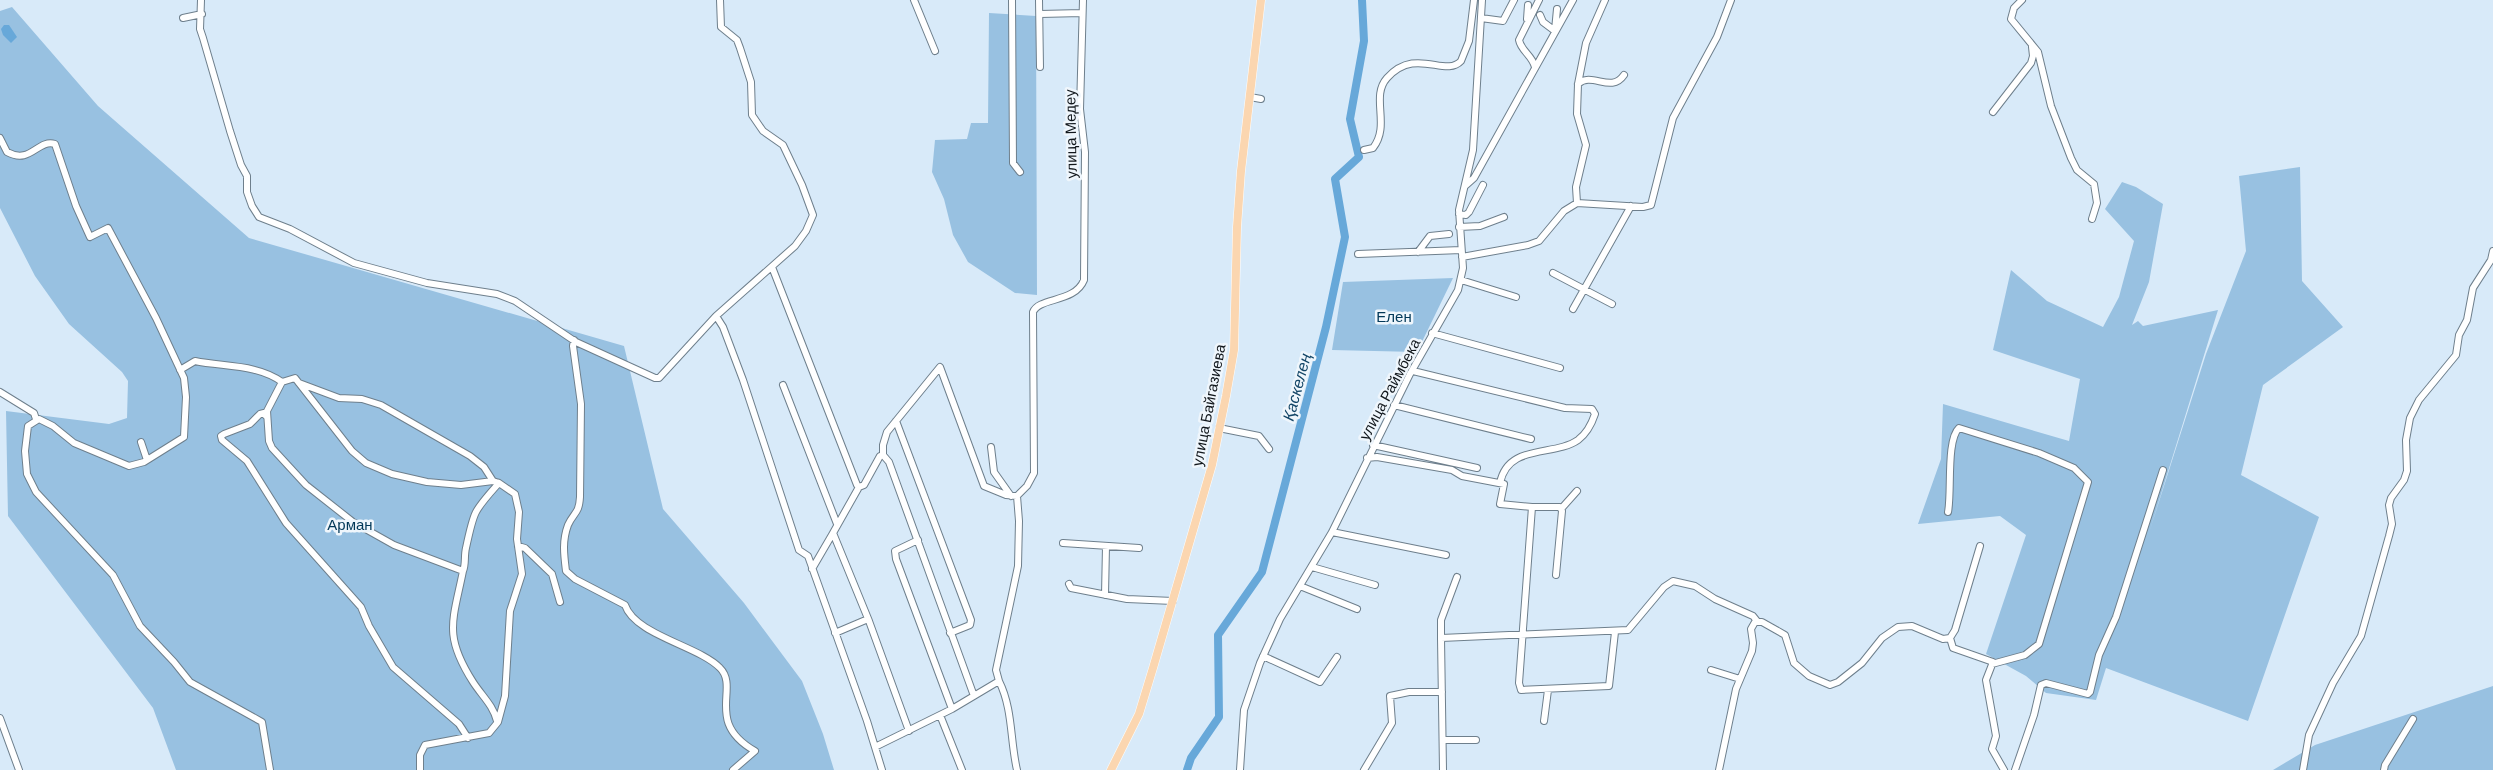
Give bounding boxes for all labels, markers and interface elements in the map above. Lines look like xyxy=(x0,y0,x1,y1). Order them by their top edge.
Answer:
street label: улица Медеу xyxy=(1060,89,1080,179)
park label: Елен xyxy=(1376,307,1412,325)
street label: улица Раймбека xyxy=(1355,334,1424,443)
street label: улица Байгазиева xyxy=(1187,342,1229,468)
water label: Қаскелең xyxy=(1278,351,1314,423)
park label: Арман xyxy=(327,515,373,533)

